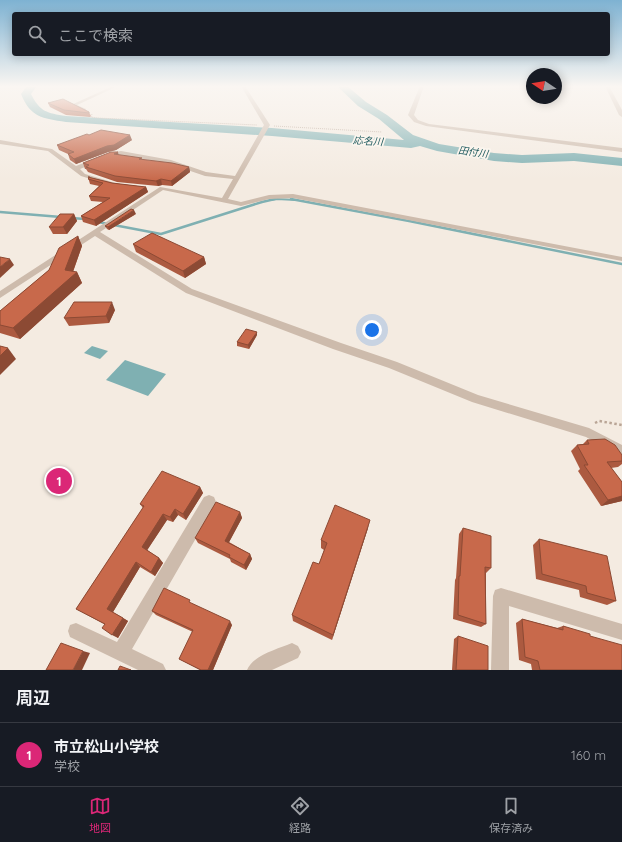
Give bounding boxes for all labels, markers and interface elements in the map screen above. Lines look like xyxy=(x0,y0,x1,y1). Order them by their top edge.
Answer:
search box xyxy=(12,12,610,56)
icon: search xyxy=(26,23,48,45)
text: ここで検索 xyxy=(58,26,133,45)
north arrow xyxy=(526,68,562,104)
water label: 応名川 xyxy=(353,133,384,149)
water label: 田付川 xyxy=(457,143,490,161)
your location xyxy=(362,320,382,340)
pin: 1 xyxy=(46,466,72,496)
text: 周辺 xyxy=(16,687,50,708)
text: 市立松山小学校 xyxy=(54,737,159,756)
text: 1 xyxy=(26,747,32,763)
text: 160 m xyxy=(571,747,606,763)
text: 学校 xyxy=(54,758,80,774)
tab: 地図 xyxy=(89,795,111,835)
tab: 経路 xyxy=(289,795,311,835)
tab: 保存済み xyxy=(489,795,533,835)

